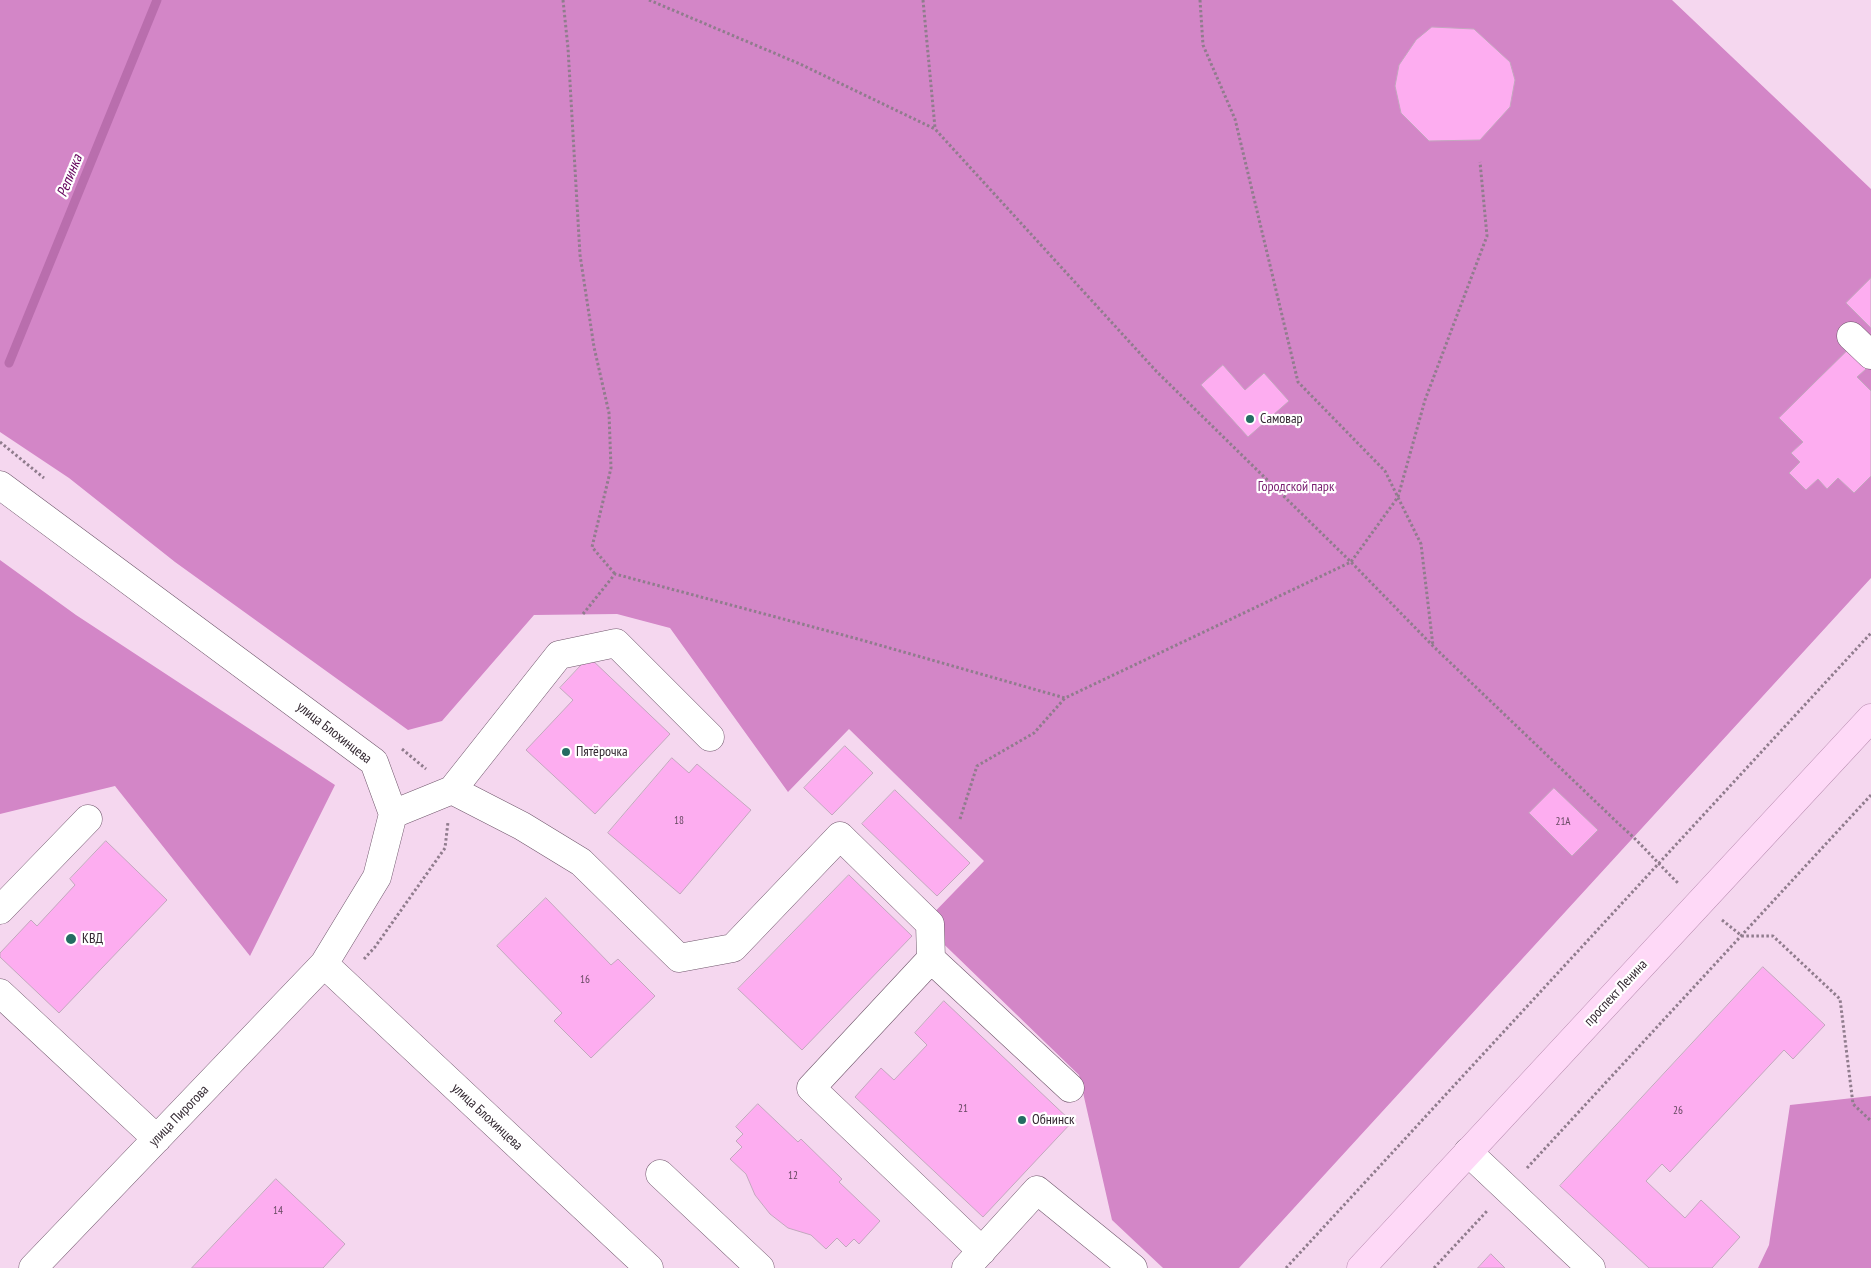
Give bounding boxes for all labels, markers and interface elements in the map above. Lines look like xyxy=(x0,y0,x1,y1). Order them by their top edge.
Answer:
water label: Репинка xyxy=(53,152,87,200)
place label: Самовар xyxy=(1260,411,1303,427)
marker: Самовар xyxy=(1244,413,1256,425)
park label: Городской парк xyxy=(1258,479,1334,495)
street label: улица Блохинцева xyxy=(293,698,375,768)
place label: Пятёрочка xyxy=(576,744,628,760)
marker: Пятёрочка xyxy=(560,746,572,758)
house number: 18 xyxy=(674,814,684,828)
house number: 21А xyxy=(1555,815,1571,829)
place label: КВД xyxy=(82,931,103,947)
marker: КВД xyxy=(64,932,78,946)
street label: проспект Ленина xyxy=(1581,956,1651,1030)
house number: 16 xyxy=(580,973,590,987)
street label: улица Блохинцева xyxy=(448,1080,526,1154)
street label: улица Пирогова xyxy=(146,1082,212,1150)
house number: 21 xyxy=(958,1102,968,1116)
house number: 26 xyxy=(1673,1104,1683,1118)
place label: Обнинск xyxy=(1032,1112,1074,1128)
marker: Обнинск xyxy=(1016,1114,1028,1126)
house number: 12 xyxy=(788,1169,798,1183)
house number: 14 xyxy=(273,1204,283,1218)

